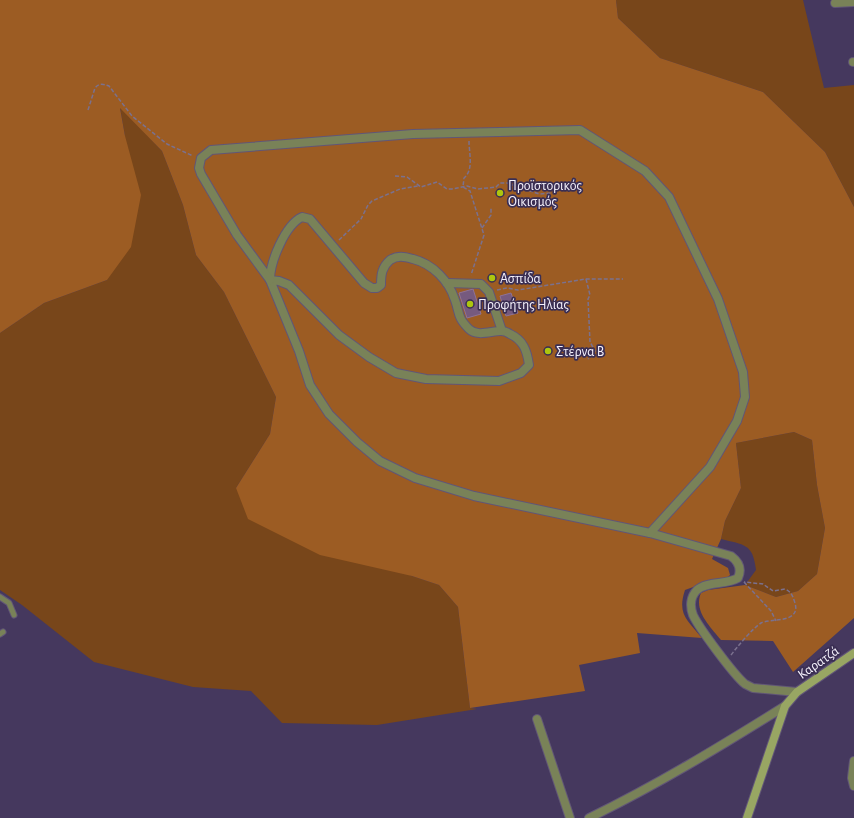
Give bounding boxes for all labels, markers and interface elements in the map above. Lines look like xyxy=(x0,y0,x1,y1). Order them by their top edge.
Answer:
place label: Προϊστορικός Οικισμός xyxy=(508,179,582,209)
marker: Προϊστορικός Οικισμός xyxy=(495,188,505,198)
place label: Ασπίδα xyxy=(500,272,541,286)
marker: Ασπίδα xyxy=(487,273,497,283)
place label: Προφήτης Ηλίας xyxy=(478,298,569,312)
marker: Προφήτης Ηλίας xyxy=(465,299,475,309)
place label: Στέρνα Β xyxy=(556,345,604,359)
marker: Στέρνα Β xyxy=(543,346,553,356)
street label: Καρατζά xyxy=(795,644,842,682)

